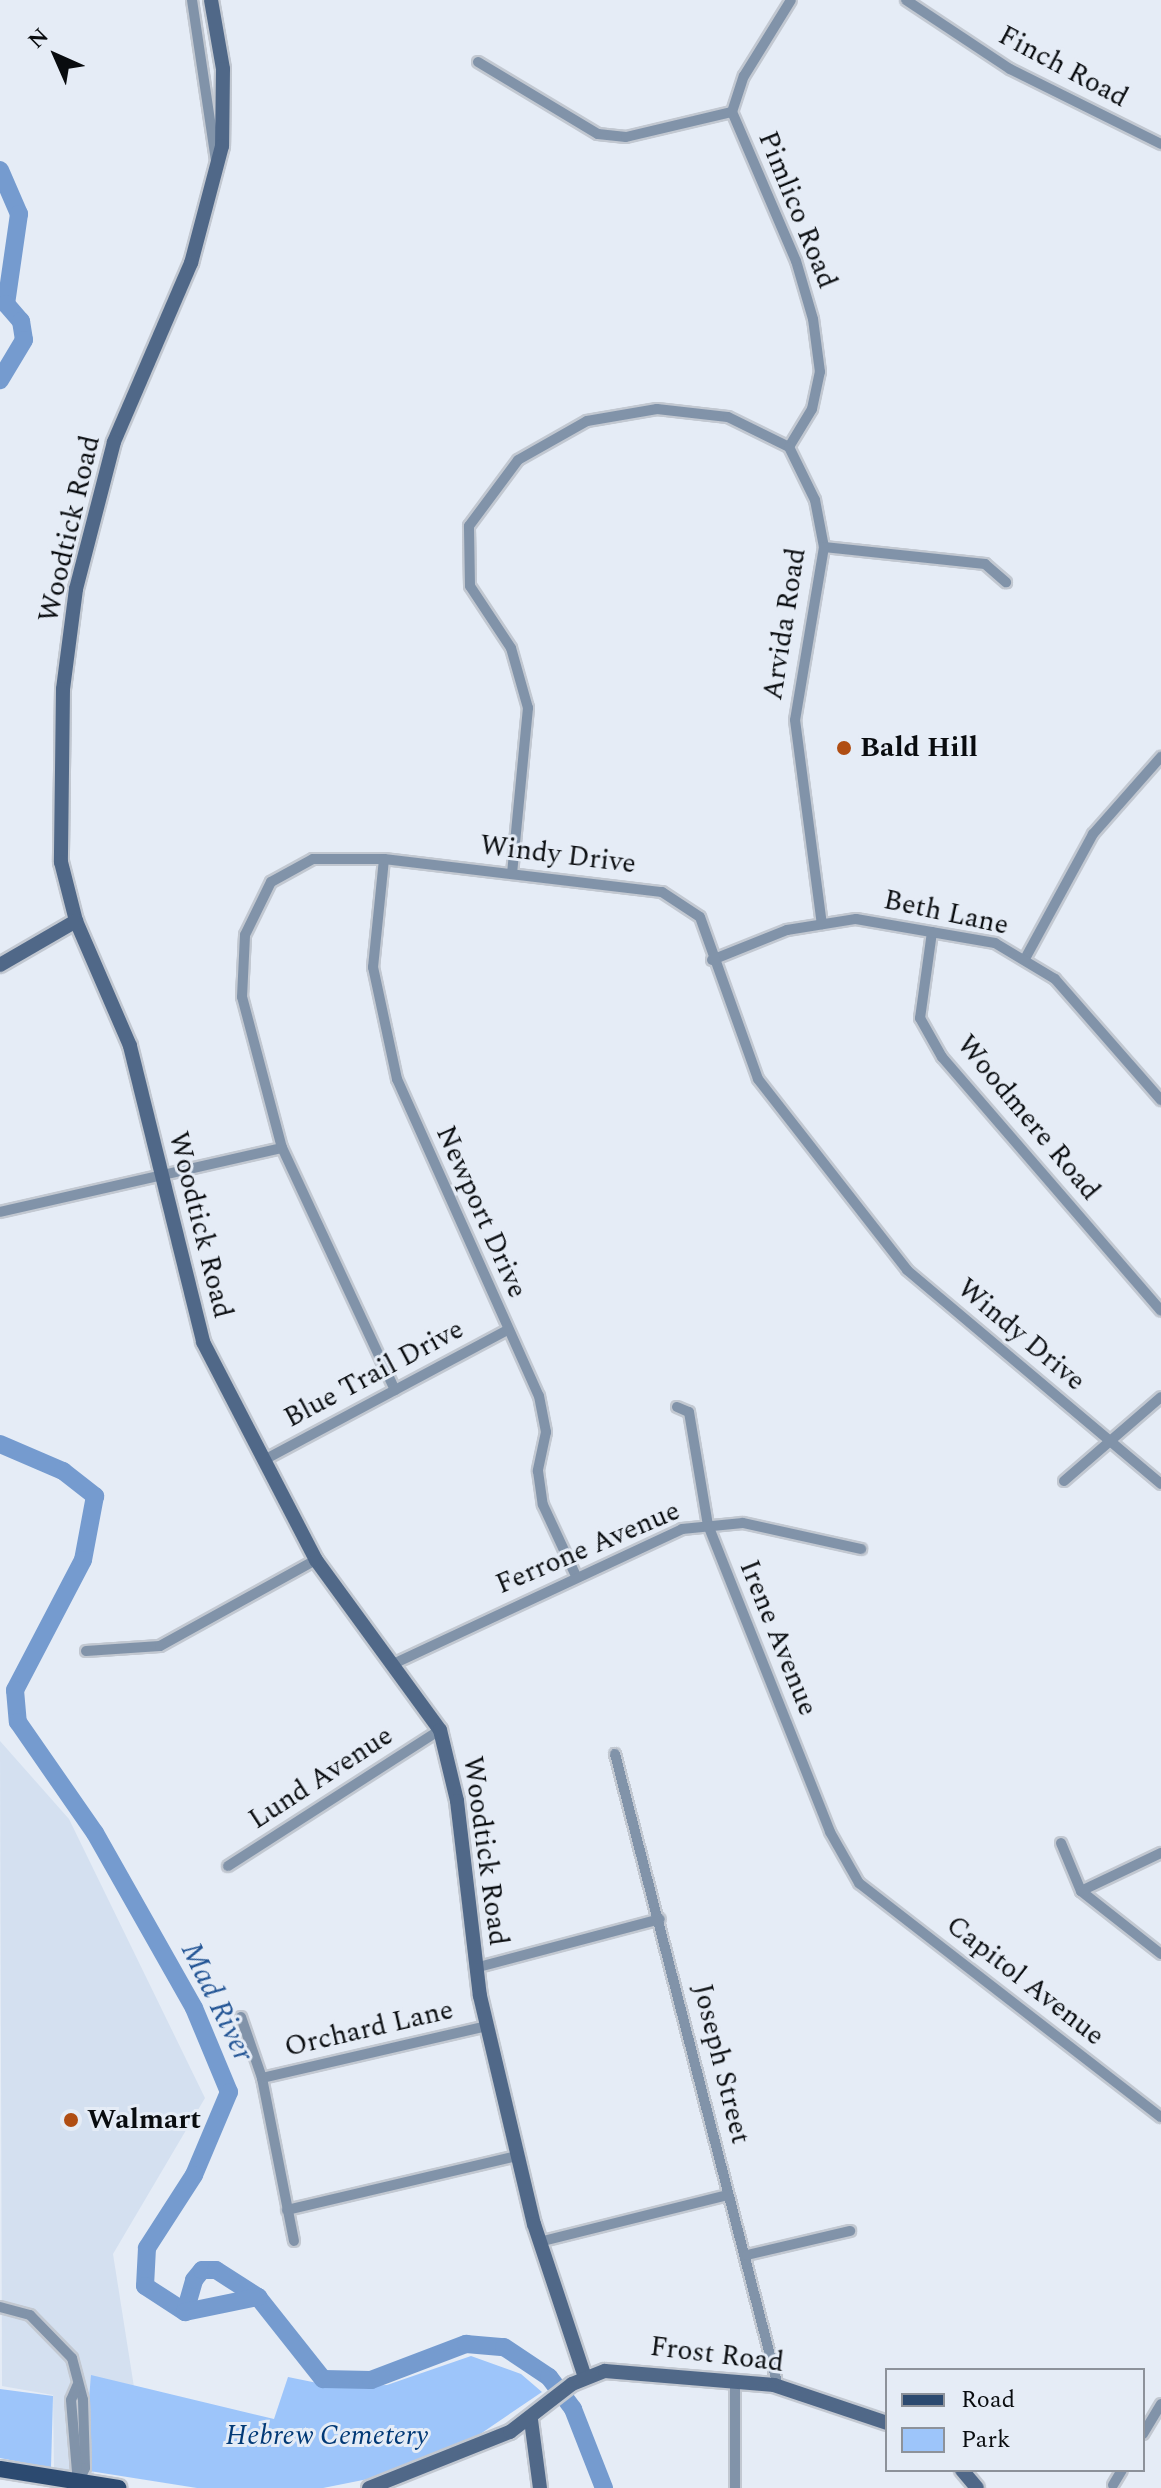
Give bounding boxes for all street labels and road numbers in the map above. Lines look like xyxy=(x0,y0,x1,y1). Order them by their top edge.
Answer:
street label: Finch Road xyxy=(993,19,1133,115)
street label: Pimlico Road xyxy=(750,127,844,293)
street label: Woodtick Road xyxy=(32,432,108,626)
street label: Arvida Road xyxy=(756,545,814,703)
street label: Windy Drive xyxy=(478,829,638,881)
street label: Beth Lane xyxy=(881,883,1011,943)
street label: Woodmere Road xyxy=(949,1028,1107,1208)
street label: Newport Drive xyxy=(428,1121,534,1303)
street label: Woodtick Road xyxy=(161,1128,239,1322)
street label: Windy Drive xyxy=(950,1272,1092,1398)
street label: Blue Trail Drive xyxy=(279,1313,469,1435)
street label: Ferrone Avenue xyxy=(491,1494,685,1602)
street label: Irene Avenue xyxy=(732,1555,824,1721)
street label: Lund Avenue xyxy=(243,1719,399,1837)
street label: Woodtick Road xyxy=(455,1754,515,1948)
street label: Capitol Avenue xyxy=(939,1909,1111,2053)
street label: Joseph Street xyxy=(685,1980,757,2148)
street label: Orchard Lane xyxy=(281,1993,457,2065)
street label: Frost Road xyxy=(648,2330,786,2380)

